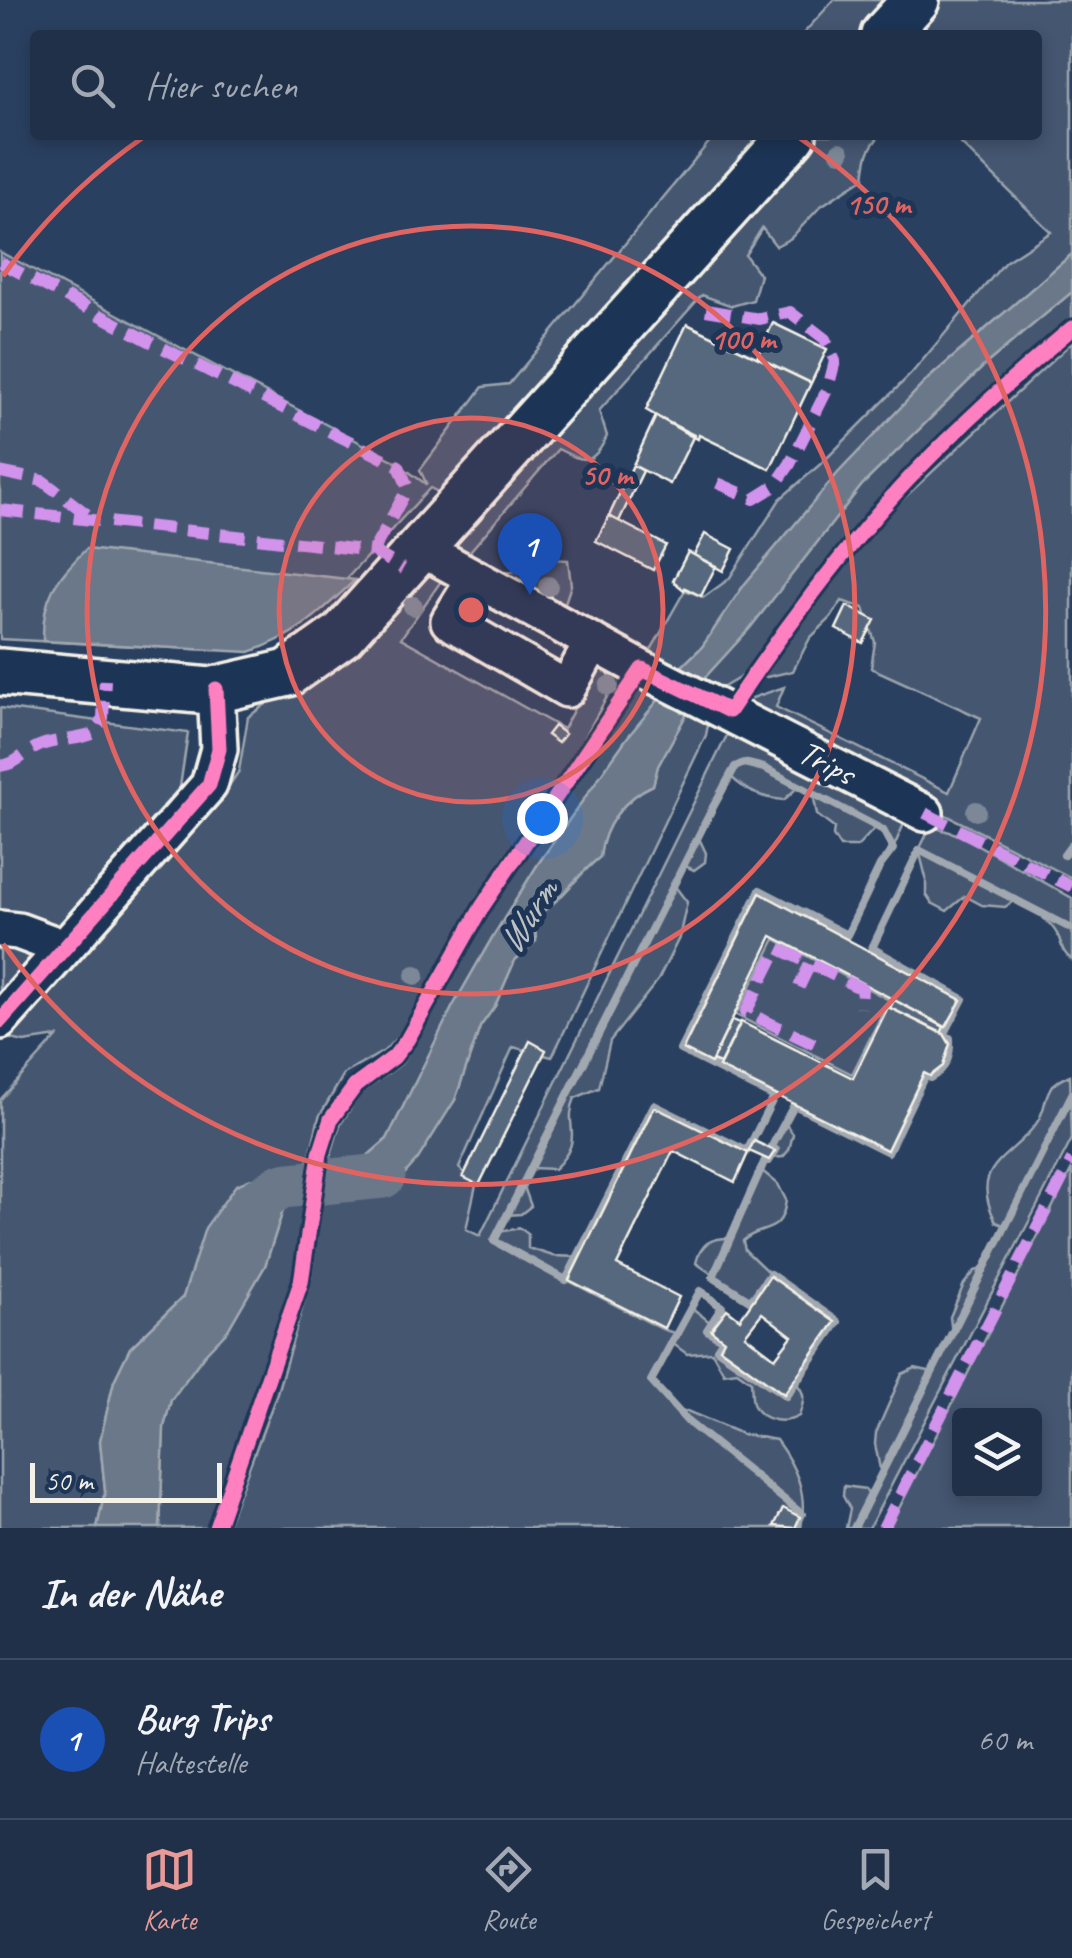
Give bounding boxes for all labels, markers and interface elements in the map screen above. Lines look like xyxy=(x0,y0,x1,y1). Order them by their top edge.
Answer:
search box xyxy=(30,30,1042,140)
icon: search xyxy=(65,58,120,113)
text: Hier suchen xyxy=(145,62,297,109)
text: 150 m xyxy=(846,185,913,223)
text: 100 m xyxy=(711,320,778,358)
text: 50 m xyxy=(582,456,635,494)
pin: 1 xyxy=(498,512,562,595)
centre of rings xyxy=(453,592,489,628)
street label: Trips xyxy=(791,729,865,797)
your location xyxy=(517,793,568,844)
water label: Wurm xyxy=(487,867,570,962)
map controls xyxy=(952,1408,1042,1498)
button: layers xyxy=(952,1408,1042,1498)
scale bar xyxy=(30,1458,222,1502)
text: 50 m xyxy=(45,1463,93,1498)
text: In der Nähe xyxy=(40,1567,221,1620)
text: Burg Trips xyxy=(135,1695,269,1742)
text: 1 xyxy=(65,1719,80,1760)
text: 60 m xyxy=(978,1719,1032,1760)
text: Haltestelle xyxy=(135,1742,247,1783)
tab: Karte xyxy=(142,1842,197,1937)
tab: Route xyxy=(481,1842,536,1937)
tab: Gespeichert xyxy=(821,1842,930,1937)

